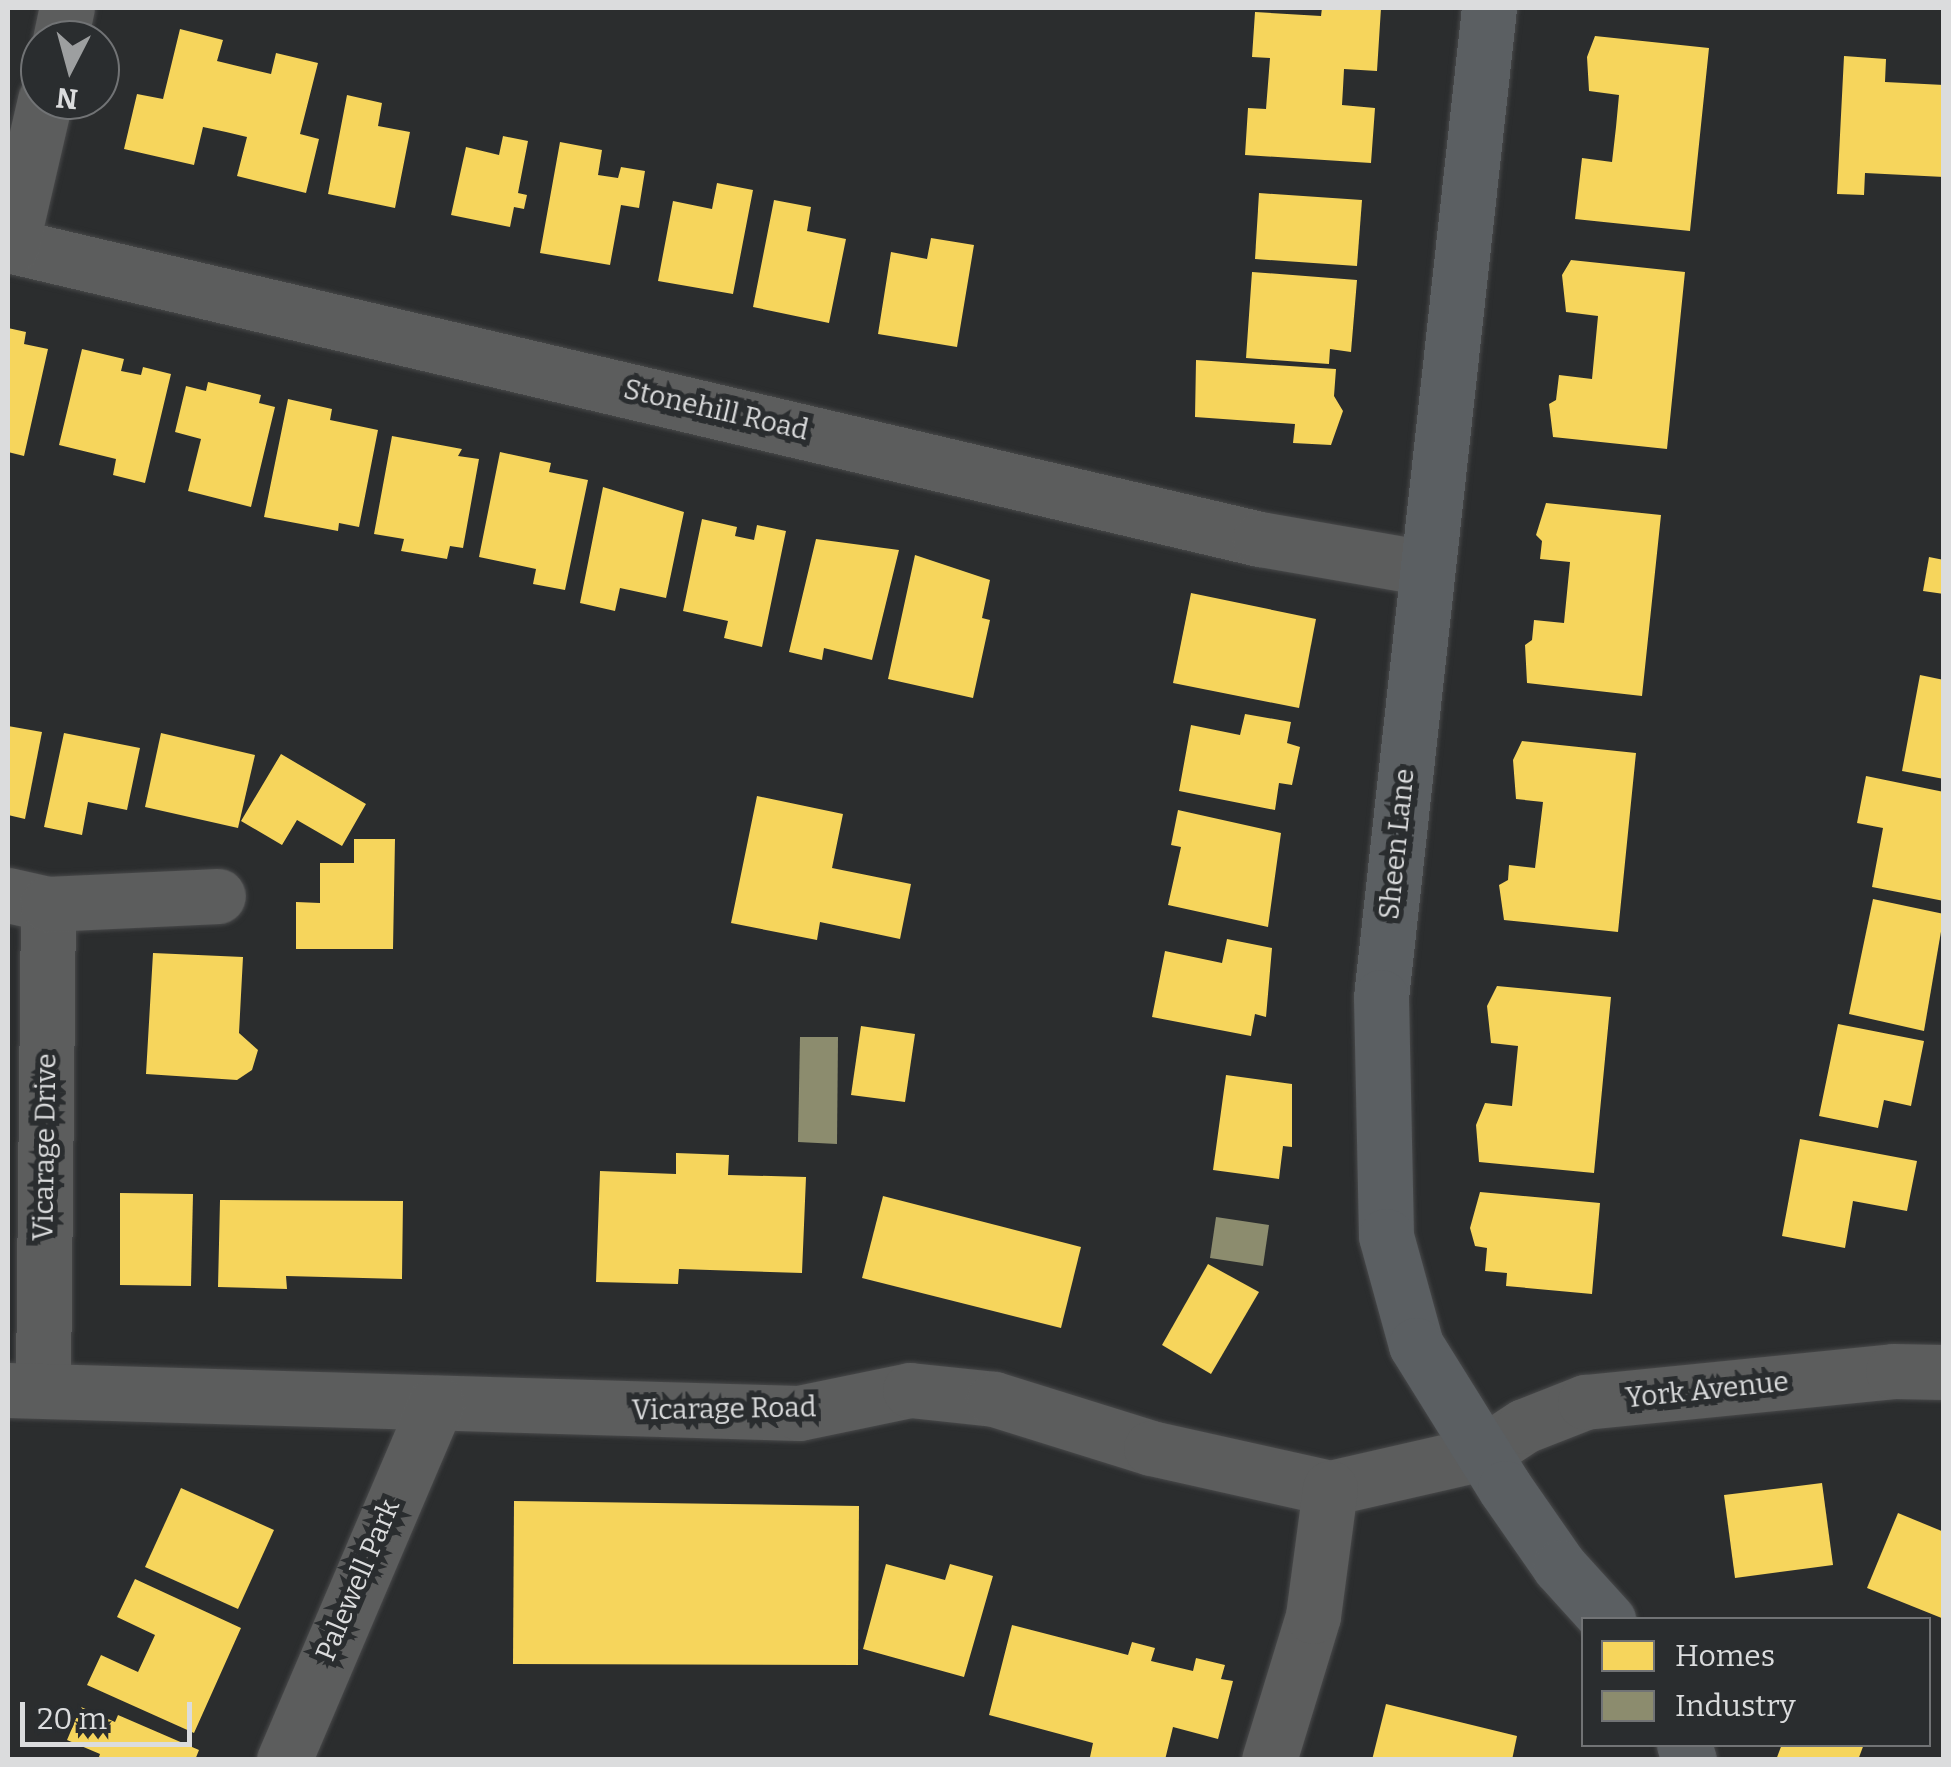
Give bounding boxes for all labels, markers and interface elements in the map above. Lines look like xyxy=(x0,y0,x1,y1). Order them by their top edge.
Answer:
north arrow xyxy=(20,20,120,120)
text: N xyxy=(55,81,79,116)
street label: Stonehill Road xyxy=(620,372,812,448)
street label: Sheen Lane xyxy=(1372,767,1422,921)
street label: Vicarage Drive xyxy=(27,1053,63,1241)
street label: York Avenue xyxy=(1624,1365,1790,1415)
street label: Vicarage Road xyxy=(631,1391,817,1427)
street label: Palewell Park xyxy=(309,1494,407,1666)
legend xyxy=(1581,1617,1931,1747)
text: Homes xyxy=(1675,1638,1775,1674)
scale bar xyxy=(25,1682,198,1744)
text: Industry xyxy=(1675,1688,1796,1724)
text: 20 m xyxy=(37,1701,107,1737)

